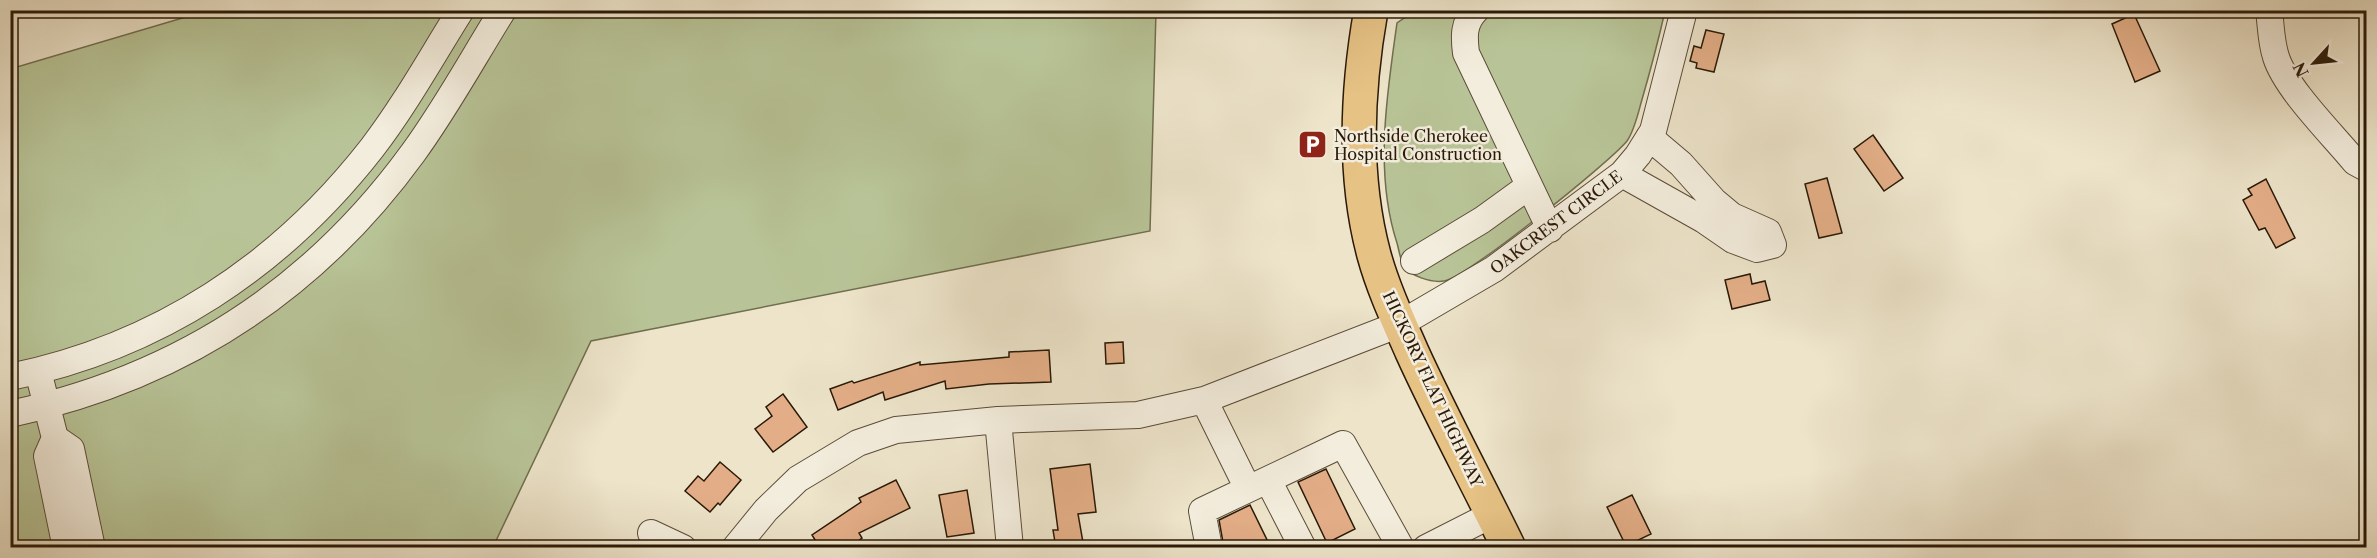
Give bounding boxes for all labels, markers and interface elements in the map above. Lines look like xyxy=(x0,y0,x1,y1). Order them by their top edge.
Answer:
north arrow xyxy=(2284,33,2344,93)
text: N xyxy=(2289,59,2313,81)
place label: Northside Cherokee Hospital Construction xyxy=(1334,126,1502,164)
parking icon: Northside Cherokee Hospital Construction xyxy=(1297,129,1329,161)
street label: OAKCREST CIRCLE xyxy=(1486,166,1626,278)
street label: HICKORY FLAT HIGHWAY xyxy=(1379,288,1488,491)

